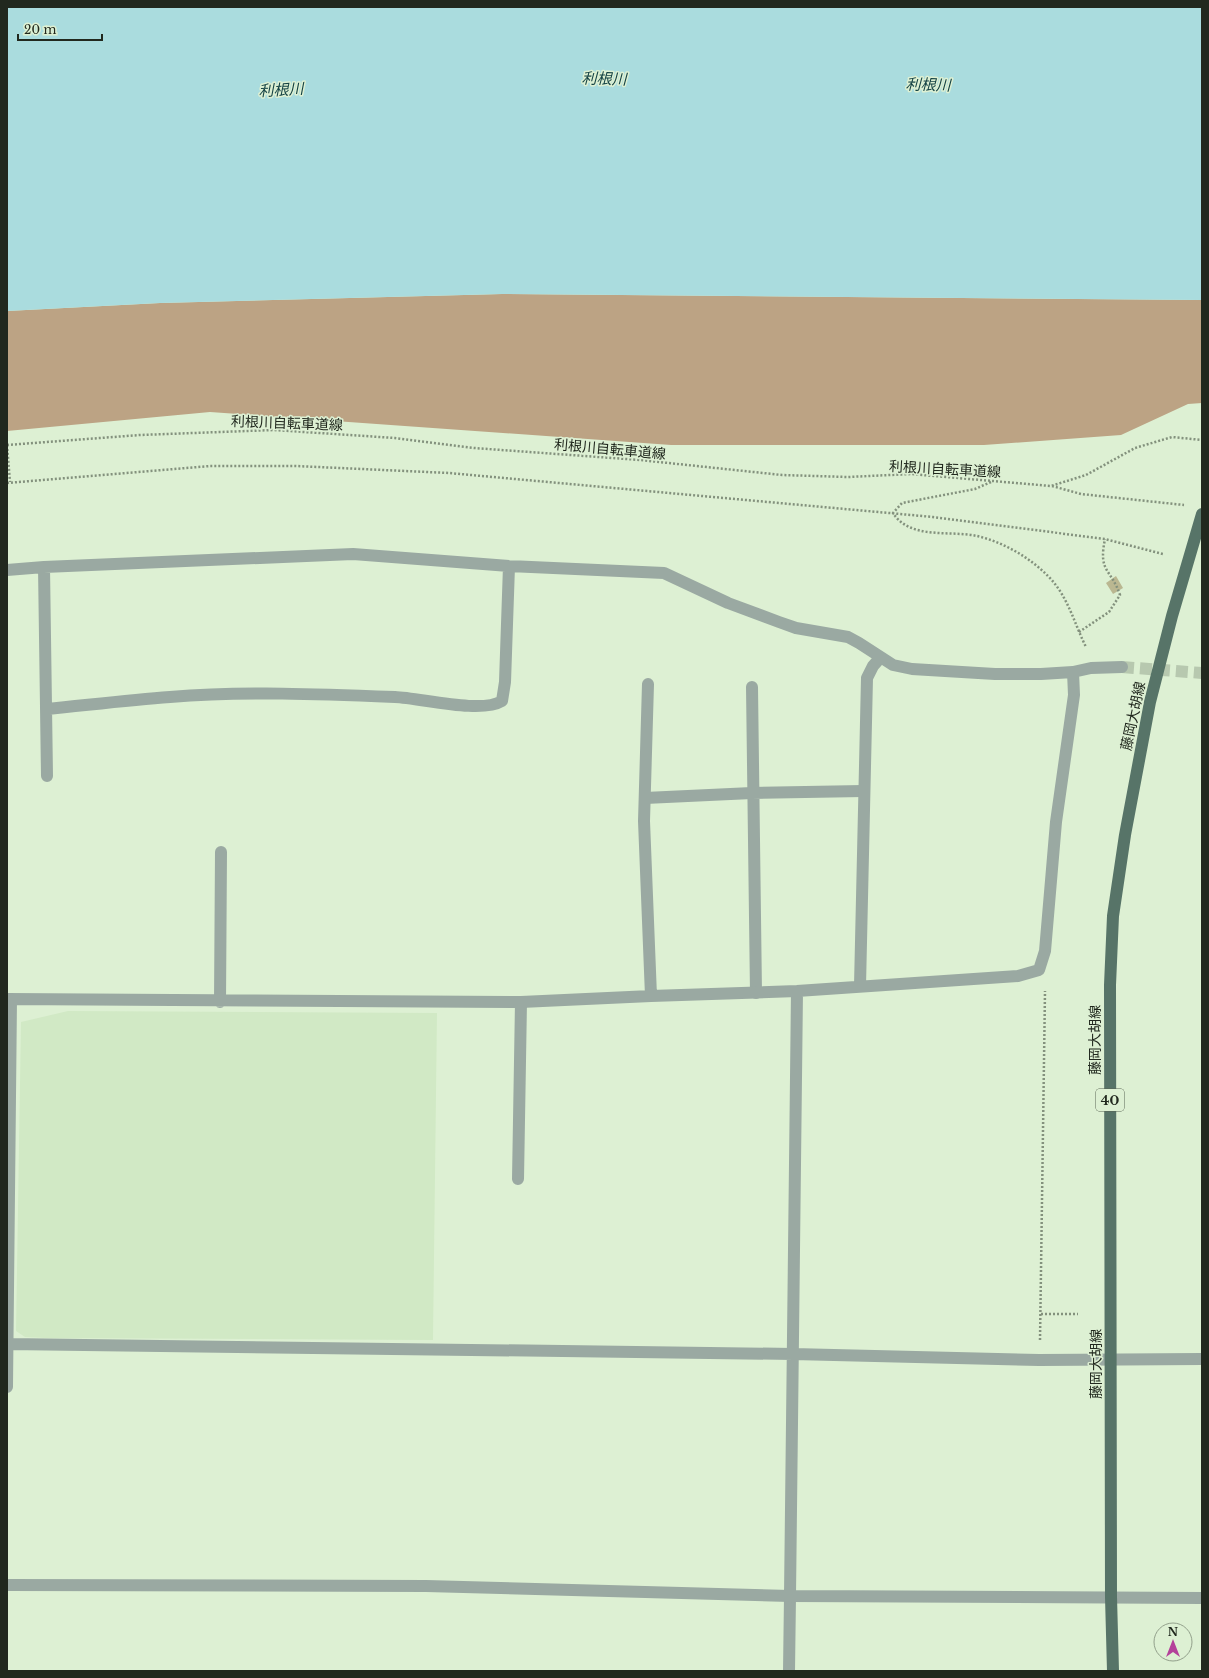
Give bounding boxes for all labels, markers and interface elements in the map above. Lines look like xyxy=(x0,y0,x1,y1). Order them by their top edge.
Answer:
scale bar xyxy=(18,16,102,42)
text: 20 m xyxy=(24,22,56,37)
water label: 利根川 xyxy=(581,69,629,88)
water label: 利根川 xyxy=(905,75,953,94)
water label: 利根川 xyxy=(258,79,306,100)
street label: 利根川自転車道線 xyxy=(231,412,343,434)
street label: 利根川自転車道線 xyxy=(553,435,667,463)
street label: 利根川自転車道線 xyxy=(889,457,1001,481)
street label: 藤岡大胡線 xyxy=(1117,680,1149,752)
street label: 藤岡大胡線 xyxy=(1086,1005,1104,1075)
road number: 40 xyxy=(1096,1089,1124,1111)
street label: 藤岡大胡線 xyxy=(1087,1329,1105,1399)
north arrow xyxy=(1153,1622,1193,1662)
text: N xyxy=(1168,1625,1179,1639)

